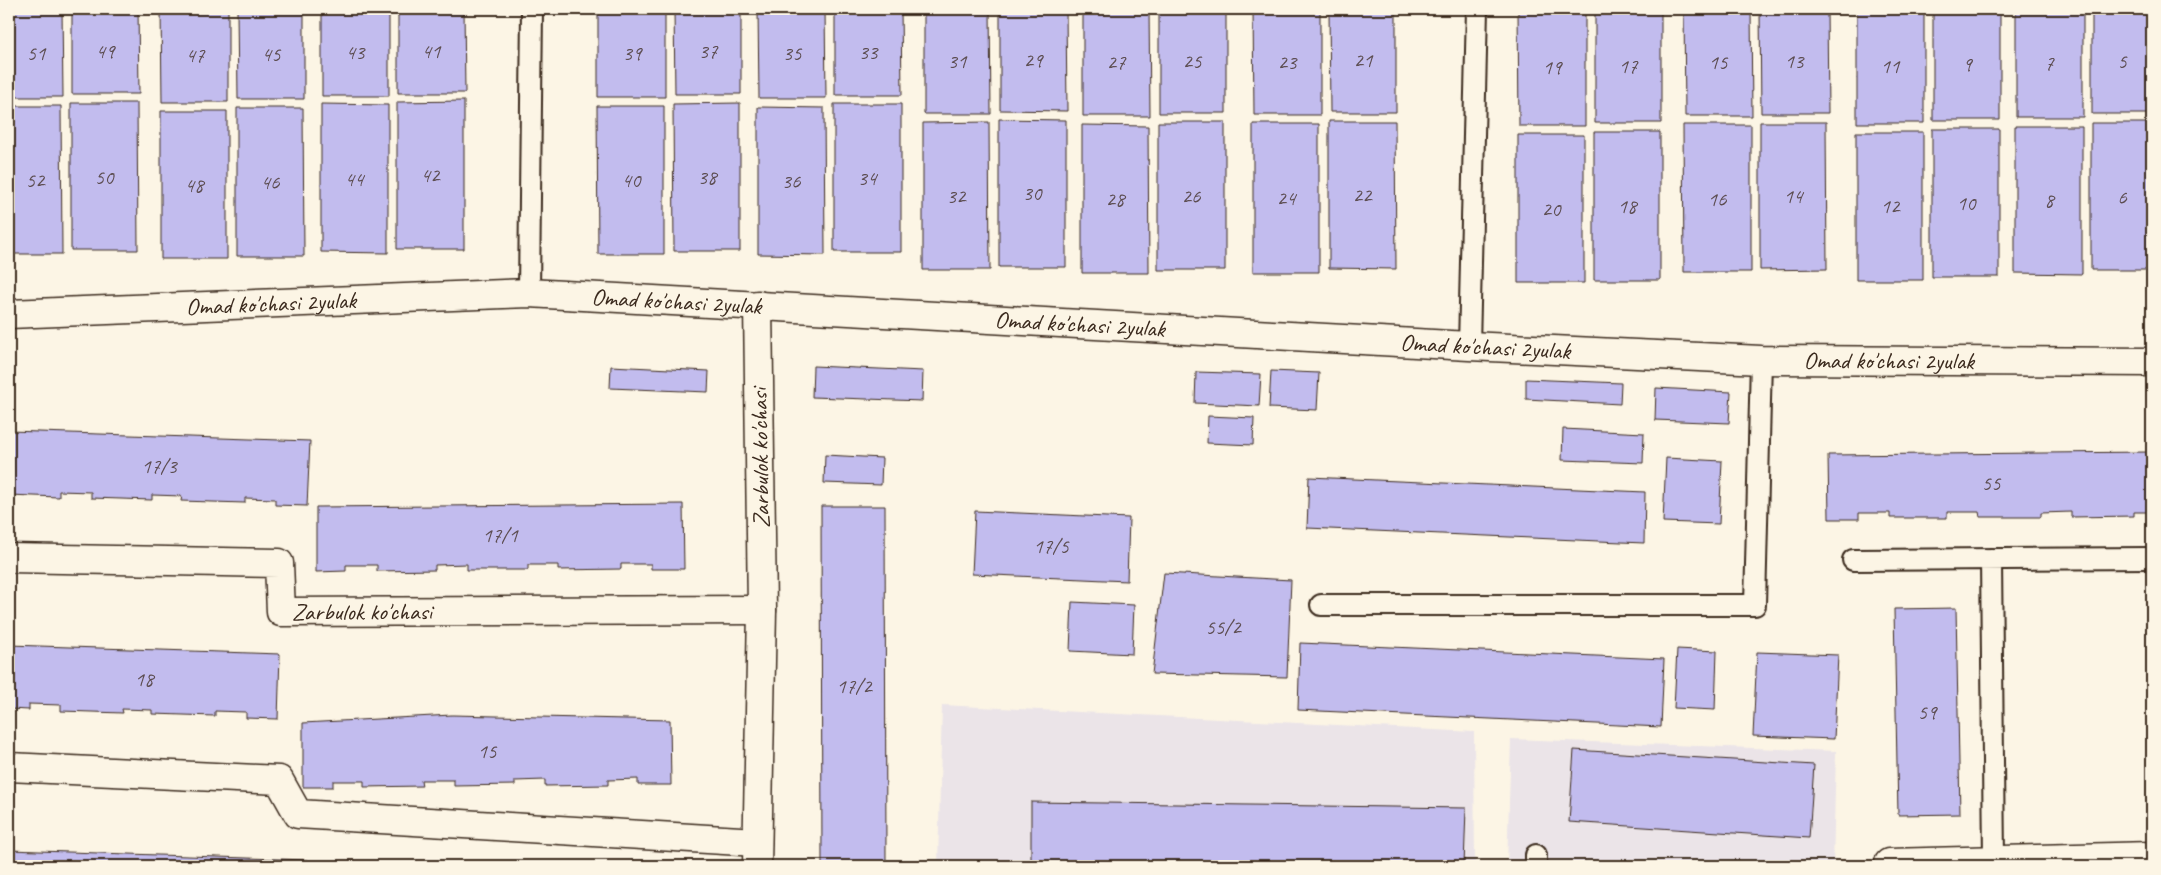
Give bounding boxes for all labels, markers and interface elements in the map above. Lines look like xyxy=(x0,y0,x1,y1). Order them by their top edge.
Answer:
house number: 49 xyxy=(96,38,116,64)
house number: 41 xyxy=(422,38,442,64)
house number: 37 xyxy=(699,38,719,64)
house number: 43 xyxy=(346,39,366,65)
house number: 33 xyxy=(859,39,879,65)
house number: 51 xyxy=(27,40,47,66)
house number: 39 xyxy=(623,40,643,66)
house number: 35 xyxy=(783,40,803,66)
house number: 45 xyxy=(262,41,282,67)
house number: 47 xyxy=(186,42,206,68)
house number: 29 xyxy=(1024,47,1044,73)
house number: 21 xyxy=(1354,47,1374,73)
house number: 31 xyxy=(948,48,968,74)
house number: 25 xyxy=(1183,48,1203,74)
house number: 13 xyxy=(1785,48,1805,74)
house number: 5 xyxy=(2117,48,2128,74)
house number: 27 xyxy=(1107,49,1127,75)
house number: 23 xyxy=(1278,49,1298,75)
house number: 15 xyxy=(1709,49,1729,75)
house number: 7 xyxy=(2044,50,2055,76)
house number: 9 xyxy=(1962,51,1973,77)
house number: 17 xyxy=(1619,53,1639,79)
house number: 11 xyxy=(1881,53,1901,79)
house number: 19 xyxy=(1543,54,1563,80)
house number: 42 xyxy=(421,162,441,188)
house number: 50 xyxy=(95,164,115,190)
house number: 38 xyxy=(698,164,719,190)
house number: 34 xyxy=(858,165,879,191)
house number: 44 xyxy=(345,166,366,192)
house number: 52 xyxy=(26,167,46,193)
house number: 40 xyxy=(622,167,642,193)
house number: 36 xyxy=(782,168,801,194)
house number: 46 xyxy=(261,169,280,195)
house number: 48 xyxy=(185,172,206,198)
house number: 30 xyxy=(1023,180,1043,206)
house number: 22 xyxy=(1353,182,1373,208)
house number: 32 xyxy=(947,183,967,209)
house number: 26 xyxy=(1182,183,1201,209)
house number: 14 xyxy=(1784,183,1805,209)
house number: 6 xyxy=(2117,184,2127,210)
house number: 24 xyxy=(1277,185,1298,211)
house number: 28 xyxy=(1106,186,1127,212)
house number: 16 xyxy=(1708,186,1727,212)
house number: 8 xyxy=(2044,187,2056,213)
house number: 10 xyxy=(1957,190,1977,216)
house number: 18 xyxy=(1618,193,1639,219)
house number: 12 xyxy=(1881,193,1901,219)
house number: 20 xyxy=(1542,196,1562,222)
street label: Omad ko'chasi 2yulak xyxy=(591,282,764,321)
street label: Omad ko'chasi 2yulak xyxy=(185,285,359,322)
street label: Omad ko'chasi 2yulak xyxy=(994,304,1168,344)
street label: Omad ko'chasi 2yulak xyxy=(1399,327,1573,366)
street label: Omad ko'chasi 2yulak xyxy=(1804,345,1976,376)
street label: Zarbulok ko'chasi xyxy=(744,385,776,528)
house number: 17/3 xyxy=(141,453,178,479)
house number: 55 xyxy=(1982,470,2002,496)
house number: 17/1 xyxy=(482,522,519,548)
house number: 17/5 xyxy=(1033,533,1070,559)
street label: Zarbulok ko'chasi xyxy=(292,596,435,627)
house number: 55/2 xyxy=(1205,614,1242,640)
house number: 18 xyxy=(135,666,156,692)
house number: 17/2 xyxy=(836,673,873,699)
house number: 59 xyxy=(1918,699,1938,725)
house number: 15 xyxy=(478,738,498,764)

